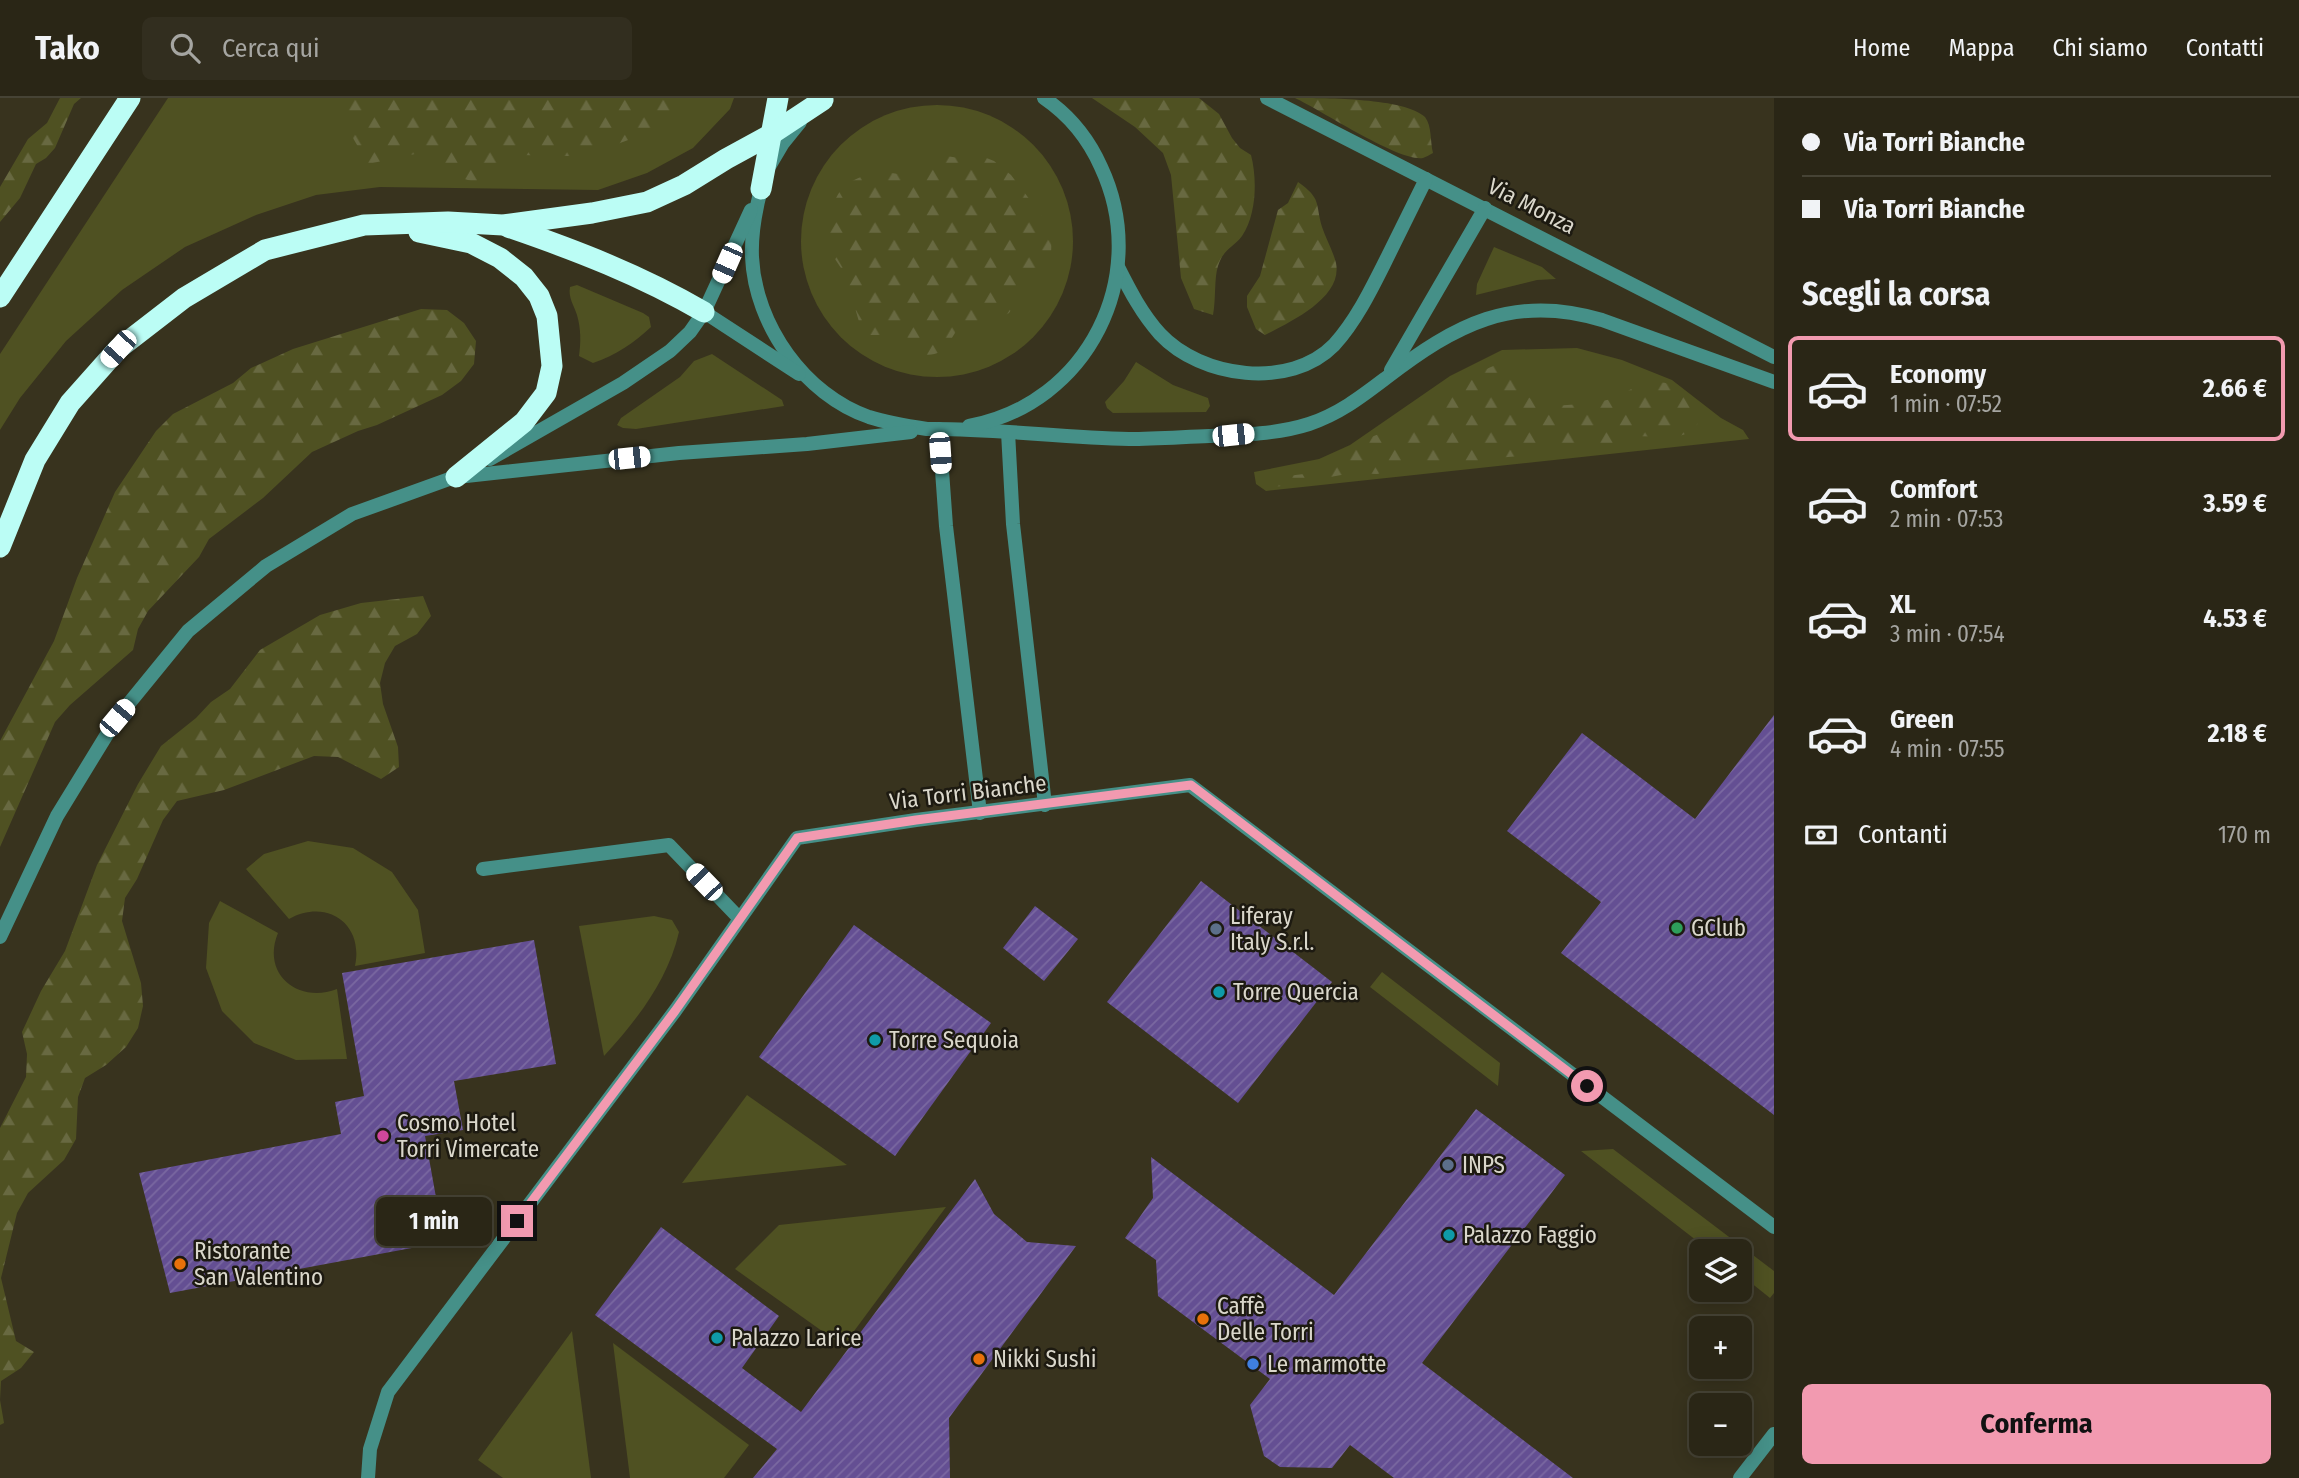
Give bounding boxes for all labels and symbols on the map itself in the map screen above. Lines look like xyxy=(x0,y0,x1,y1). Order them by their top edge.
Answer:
street label: Via Monza xyxy=(1483,172,1581,240)
car xyxy=(709,240,746,286)
car xyxy=(97,326,140,372)
car xyxy=(1212,422,1255,448)
car xyxy=(929,431,952,475)
car xyxy=(608,445,651,471)
car xyxy=(96,695,139,741)
street label: Via Torri Bianche xyxy=(888,768,1048,816)
car xyxy=(682,860,727,904)
place label: Liferay Italy S.r.l. xyxy=(1230,902,1314,956)
place label: GClub xyxy=(1691,914,1746,942)
marker: GClub xyxy=(1669,920,1685,936)
marker: Liferay Italy S.r.l. xyxy=(1208,921,1224,937)
place label: Torre Quercia xyxy=(1233,978,1359,1006)
marker: Torre Quercia xyxy=(1211,984,1227,1000)
place label: Torre Sequoia xyxy=(889,1026,1019,1054)
marker: Torre Sequoia xyxy=(867,1032,883,1048)
route start xyxy=(1571,1070,1603,1102)
place label: Cosmo Hotel Torri Vimercate xyxy=(397,1109,539,1163)
marker: Cosmo Hotel Torri Vimercate xyxy=(375,1128,391,1144)
place label: INPS xyxy=(1462,1151,1505,1179)
marker: INPS xyxy=(1440,1157,1456,1173)
callout: 1 min xyxy=(377,1196,492,1246)
route end xyxy=(501,1205,533,1237)
place label: Palazzo Faggio xyxy=(1463,1221,1597,1249)
marker: Palazzo Faggio xyxy=(1441,1227,1457,1243)
place label: Ristorante San Valentino xyxy=(194,1237,323,1291)
marker: Ristorante San Valentino xyxy=(172,1256,188,1272)
place label: Caffè Delle Torri xyxy=(1217,1292,1314,1346)
marker: Caffè Delle Torri xyxy=(1195,1311,1211,1327)
place label: Palazzo Larice xyxy=(731,1324,862,1352)
marker: Palazzo Larice xyxy=(709,1330,725,1346)
place label: Nikki Sushi xyxy=(993,1345,1097,1373)
place label: Le marmotte xyxy=(1267,1350,1386,1378)
marker: Nikki Sushi xyxy=(971,1351,987,1367)
marker: Le marmotte xyxy=(1245,1356,1261,1372)

